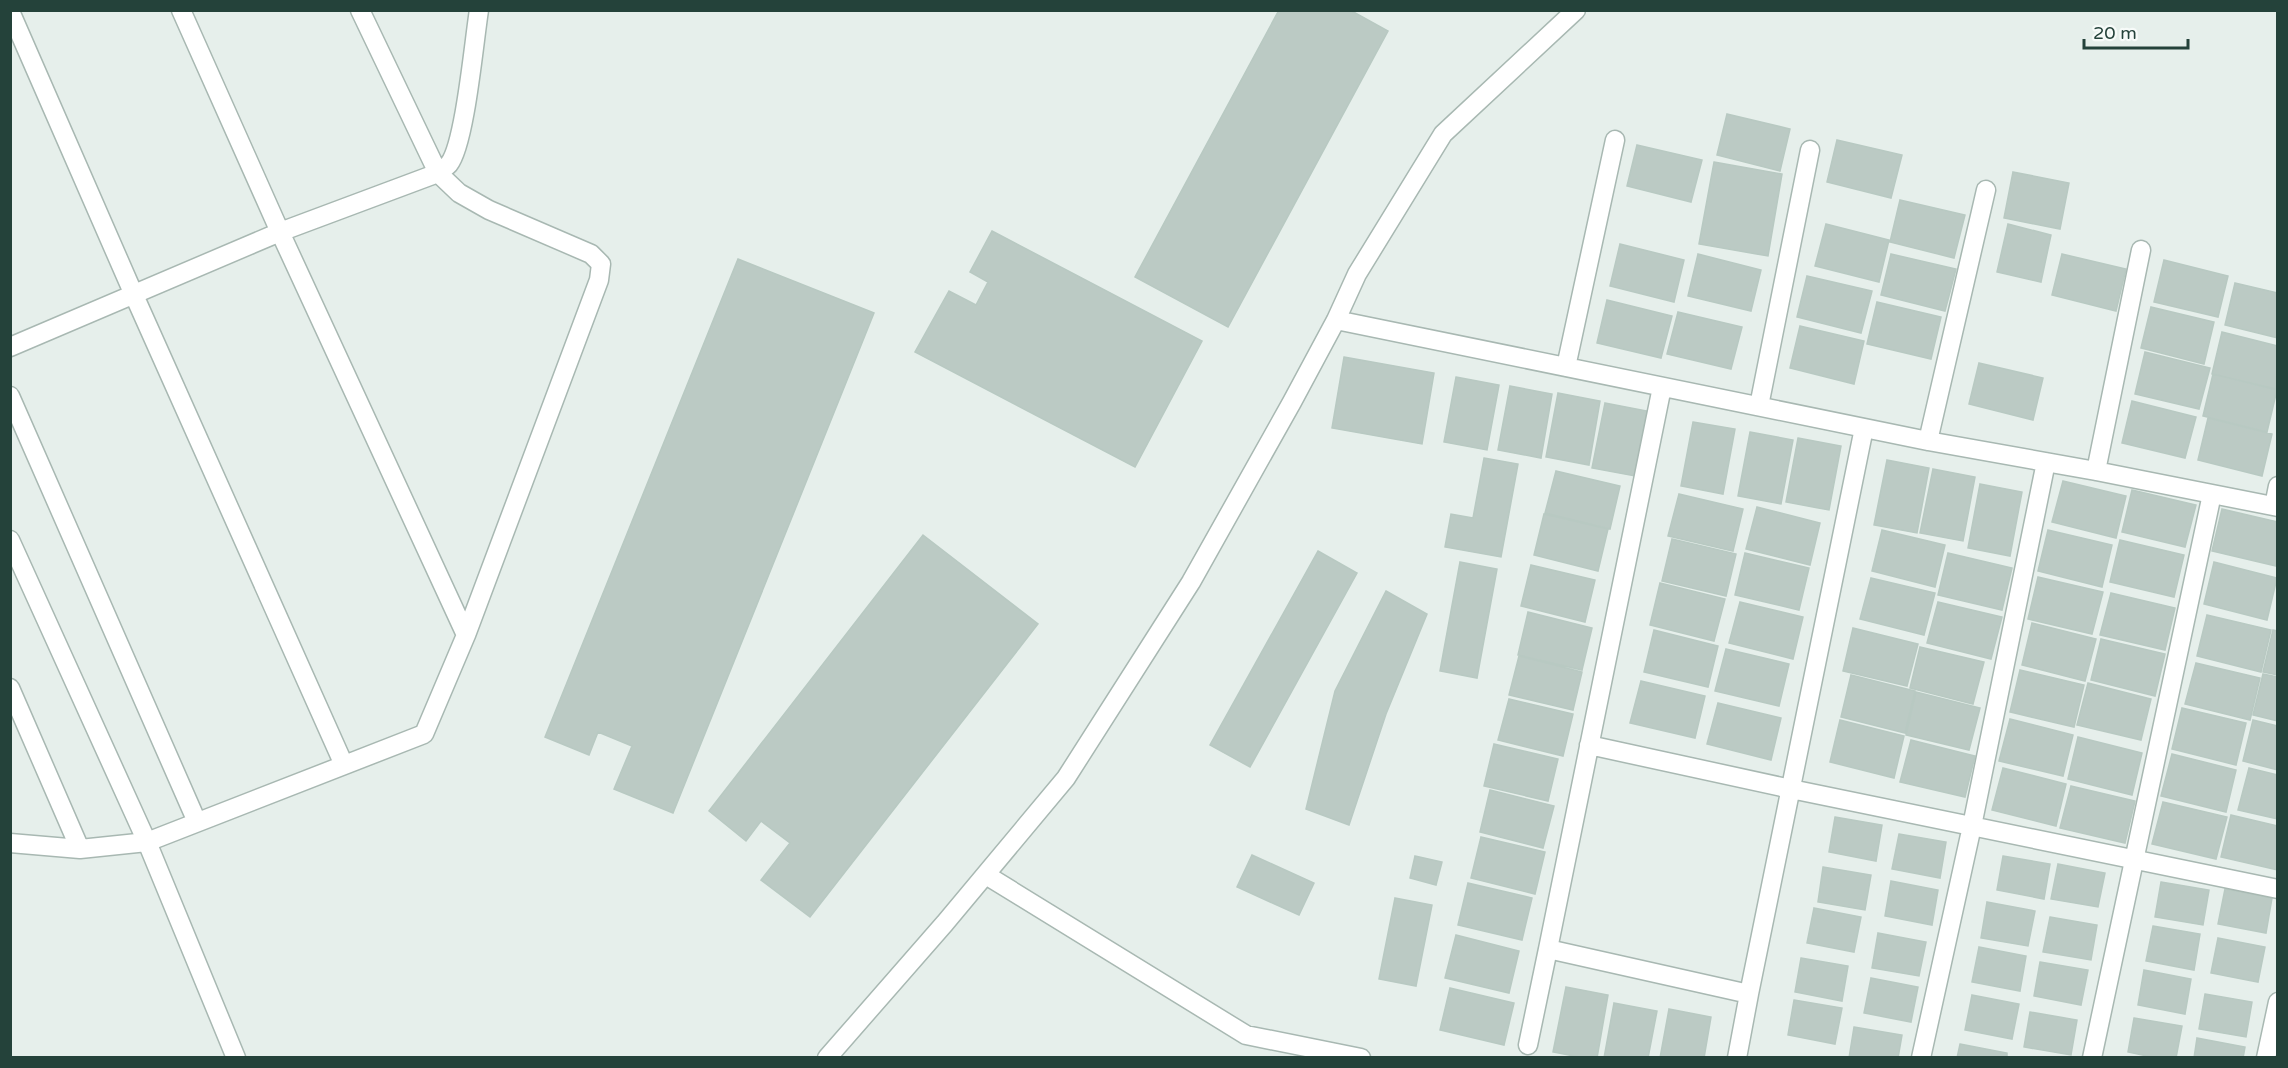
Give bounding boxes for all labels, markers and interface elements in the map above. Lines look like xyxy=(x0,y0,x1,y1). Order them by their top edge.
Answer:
scale bar xyxy=(2084,12,2188,50)
text: 20 m xyxy=(2093,22,2137,44)

